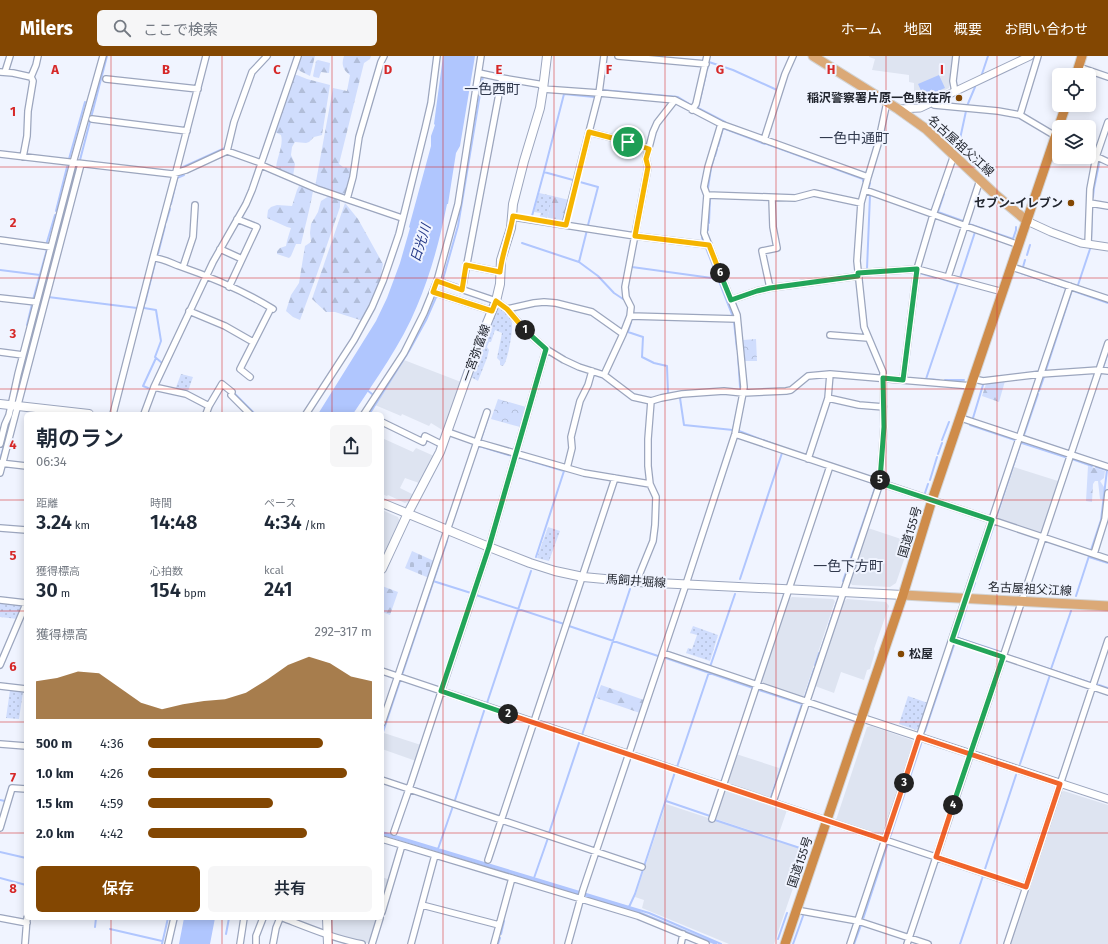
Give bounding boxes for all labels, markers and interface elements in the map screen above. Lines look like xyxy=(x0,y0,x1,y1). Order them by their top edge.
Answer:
search box xyxy=(97,10,377,46)
text: Milers xyxy=(20,17,73,40)
icon: search xyxy=(111,17,133,39)
text: ここで検索 xyxy=(143,21,218,39)
text: ホーム xyxy=(840,21,882,38)
text: 地図 xyxy=(904,21,932,38)
text: 概要 xyxy=(954,21,982,38)
text: お問い合わせ xyxy=(1004,21,1088,38)
text: A xyxy=(50,62,59,77)
text: B xyxy=(162,62,170,77)
text: C xyxy=(273,62,281,77)
text: D xyxy=(384,62,393,77)
text: E xyxy=(496,62,503,77)
text: F xyxy=(606,62,613,77)
text: G xyxy=(716,62,724,77)
text: H xyxy=(827,62,835,77)
text: I xyxy=(940,62,944,77)
map controls xyxy=(1052,68,1096,164)
button: locate xyxy=(1052,68,1096,112)
district label: 一色西町 xyxy=(464,81,520,98)
place label: 稲沢警察署片原一色駐在所 xyxy=(807,91,951,105)
marker: 稲沢警察署片原一色駐在所 xyxy=(954,93,964,103)
text: 1 xyxy=(10,104,16,119)
street label: 名古屋祖父江線 xyxy=(925,113,997,179)
button: layers xyxy=(1052,120,1096,164)
pin xyxy=(611,125,645,159)
district label: 一色中通町 xyxy=(819,130,889,147)
icon: arrive xyxy=(617,131,639,153)
place label: セブン-イレブン xyxy=(974,196,1063,210)
marker: セブン-イレブン xyxy=(1066,198,1076,208)
text: 2 xyxy=(10,215,17,230)
water label: 日光川 xyxy=(408,220,434,264)
pin: 6 xyxy=(710,263,730,283)
text: 6 xyxy=(717,266,723,279)
pin: 1 xyxy=(515,320,535,340)
street label: 一宮弥富線 xyxy=(459,322,493,384)
text: 1 xyxy=(522,323,528,336)
text: 3 xyxy=(9,326,17,341)
text: 朝のラン xyxy=(36,425,124,452)
button: share xyxy=(330,425,372,467)
text: 4 xyxy=(9,437,17,452)
text: 06:34 xyxy=(36,454,67,469)
pin: 5 xyxy=(870,470,890,490)
text: 5 xyxy=(877,473,883,486)
text: 距離 xyxy=(36,497,58,510)
text: 時間 xyxy=(150,497,172,510)
text: ペース xyxy=(264,497,296,510)
street label: 国道155号 xyxy=(896,505,924,559)
text: 3.24 xyxy=(36,510,72,534)
text: 14:48 xyxy=(150,510,198,534)
text: 4:34 xyxy=(264,510,302,534)
text: km xyxy=(72,519,90,532)
text: /km xyxy=(302,519,325,532)
text: 5 xyxy=(10,548,17,563)
district label: 一色下方町 xyxy=(813,558,883,575)
text: kcal xyxy=(264,564,284,577)
text: 獲得標高 xyxy=(36,565,80,578)
text: 心拍数 xyxy=(150,565,183,578)
street label: 馬飼井堀線 xyxy=(606,572,666,590)
text: 241 xyxy=(264,577,293,601)
text: 30 xyxy=(36,578,58,602)
text: 154 xyxy=(150,578,181,602)
street label: 名古屋祖父江線 xyxy=(988,580,1072,598)
text: m xyxy=(58,587,70,600)
text: bpm xyxy=(181,587,206,600)
text: 292–317 m xyxy=(315,624,372,639)
text: 獲得標高 xyxy=(36,627,88,642)
place label: 松屋 xyxy=(909,647,933,661)
marker: 松屋 xyxy=(896,649,906,659)
text: 6 xyxy=(9,659,17,674)
pin: 2 xyxy=(498,704,518,724)
text: 2 xyxy=(505,707,511,720)
text: 500 m xyxy=(36,736,72,751)
text: 4:36 xyxy=(100,736,124,751)
text: 1.0 km xyxy=(36,766,74,781)
text: 4:26 xyxy=(100,766,123,781)
text: 7 xyxy=(10,770,16,785)
pin: 3 xyxy=(894,773,914,793)
text: 3 xyxy=(901,776,907,789)
pin: 4 xyxy=(943,795,963,815)
text: 1.5 km xyxy=(36,796,74,811)
text: 4:59 xyxy=(100,796,123,811)
text: 4 xyxy=(950,798,956,811)
text: 2.0 km xyxy=(36,826,75,841)
text: 4:42 xyxy=(100,826,123,841)
street label: 国道155号 xyxy=(785,835,815,889)
button: 保存 xyxy=(36,866,200,912)
button: 共有 xyxy=(208,866,372,912)
text: 8 xyxy=(9,881,17,896)

